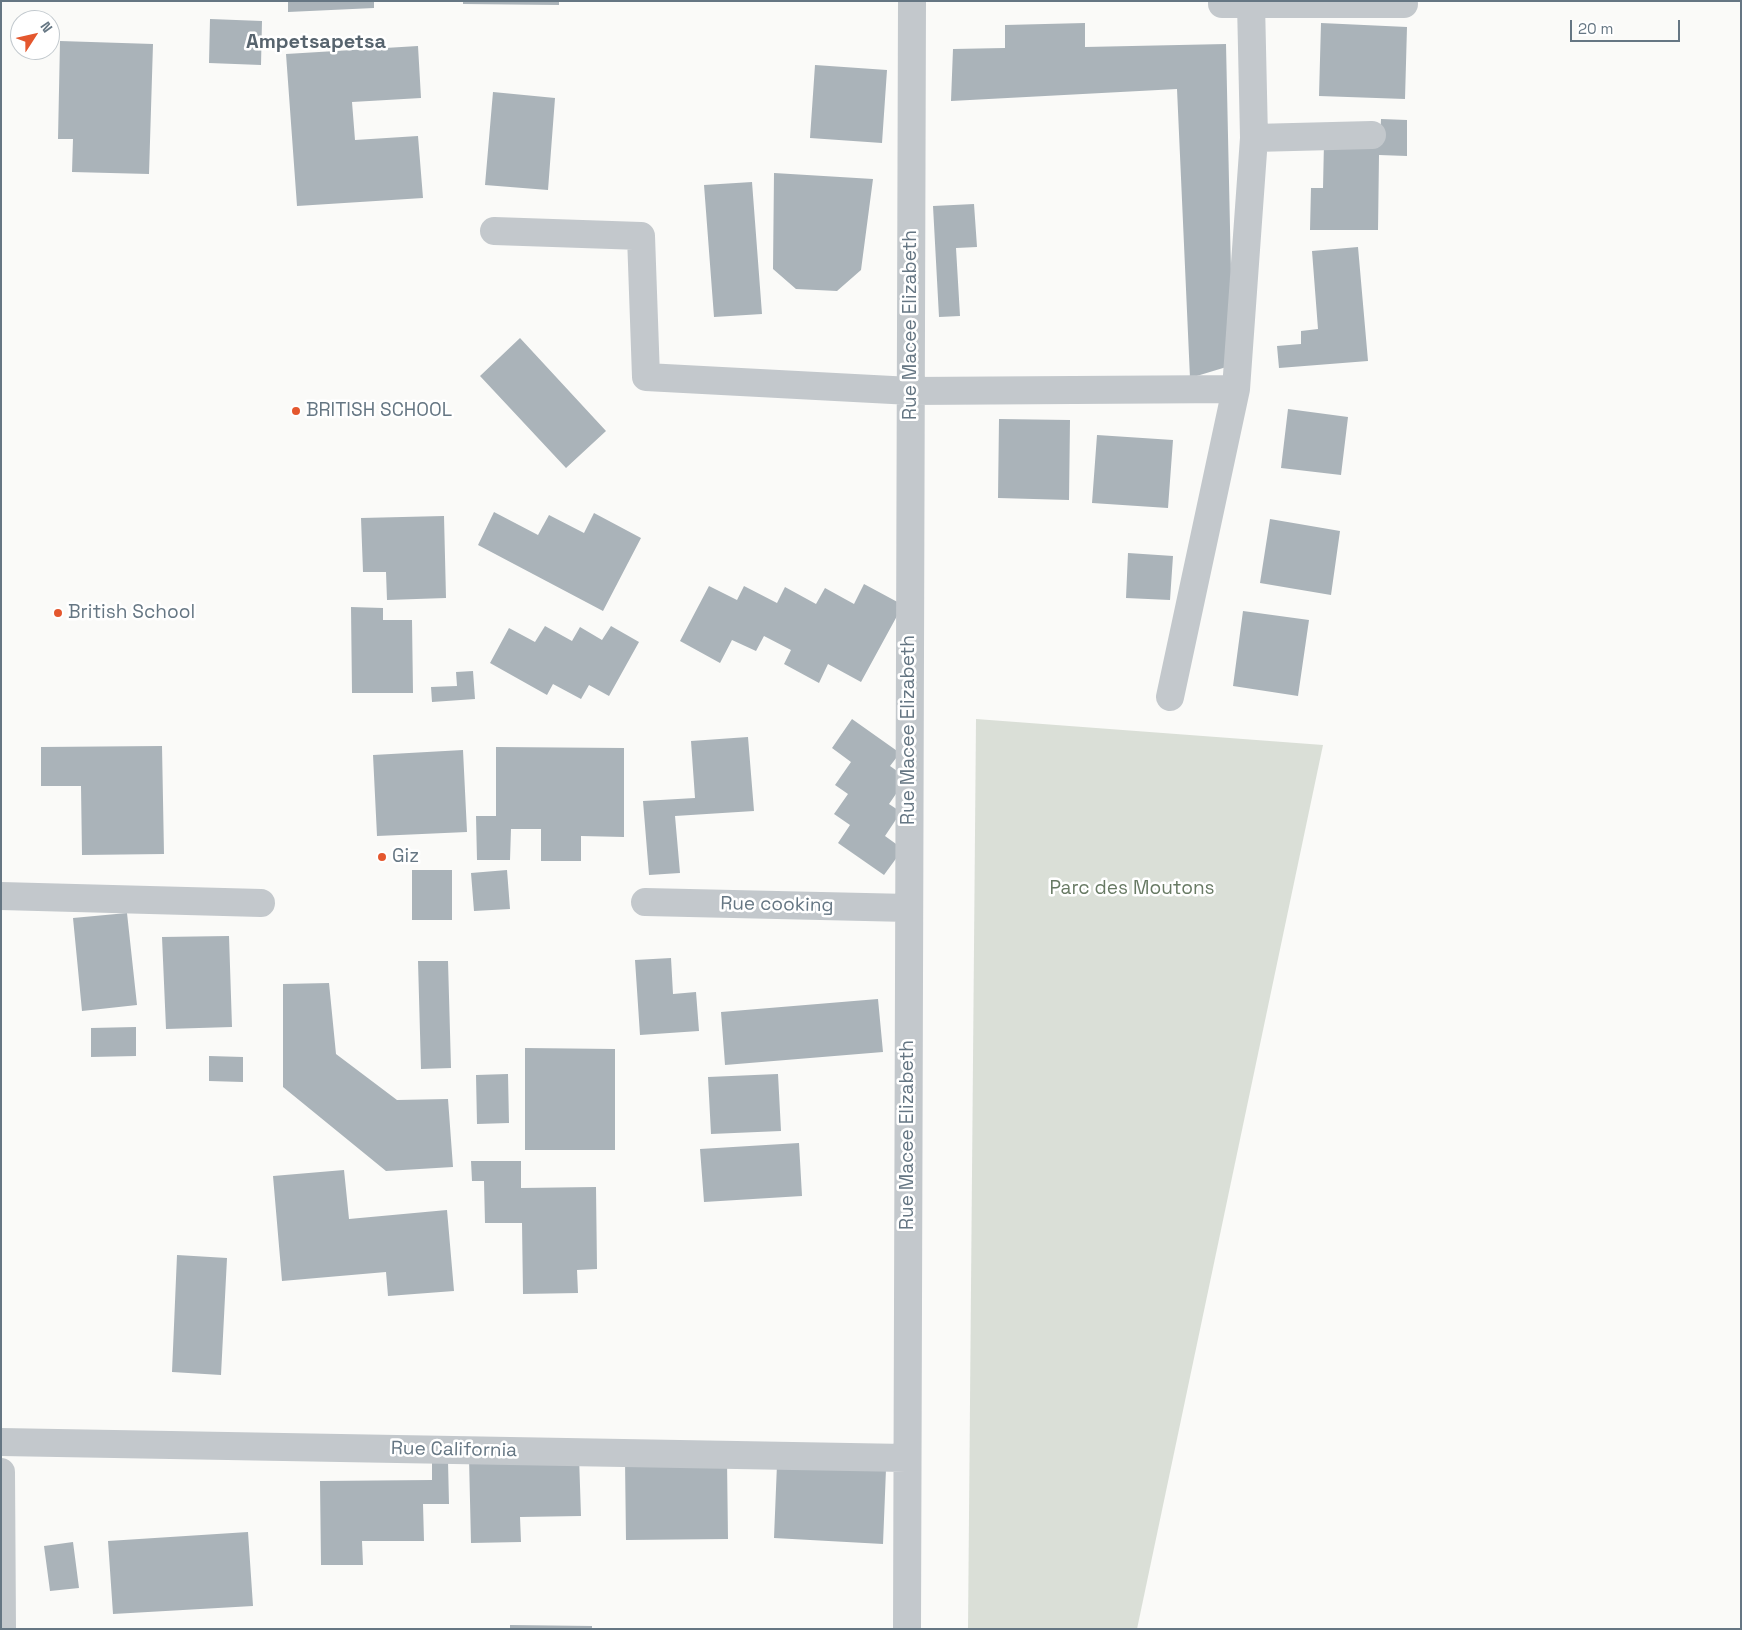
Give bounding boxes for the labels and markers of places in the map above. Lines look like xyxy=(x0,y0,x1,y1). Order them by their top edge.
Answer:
place label: BRITISH SCHOOL xyxy=(306,400,452,422)
marker: BRITISH SCHOOL xyxy=(290,405,302,417)
place label: British School xyxy=(68,602,195,624)
marker: British School xyxy=(52,607,64,619)
place label: Giz xyxy=(392,846,419,868)
marker: Giz xyxy=(376,851,388,863)

